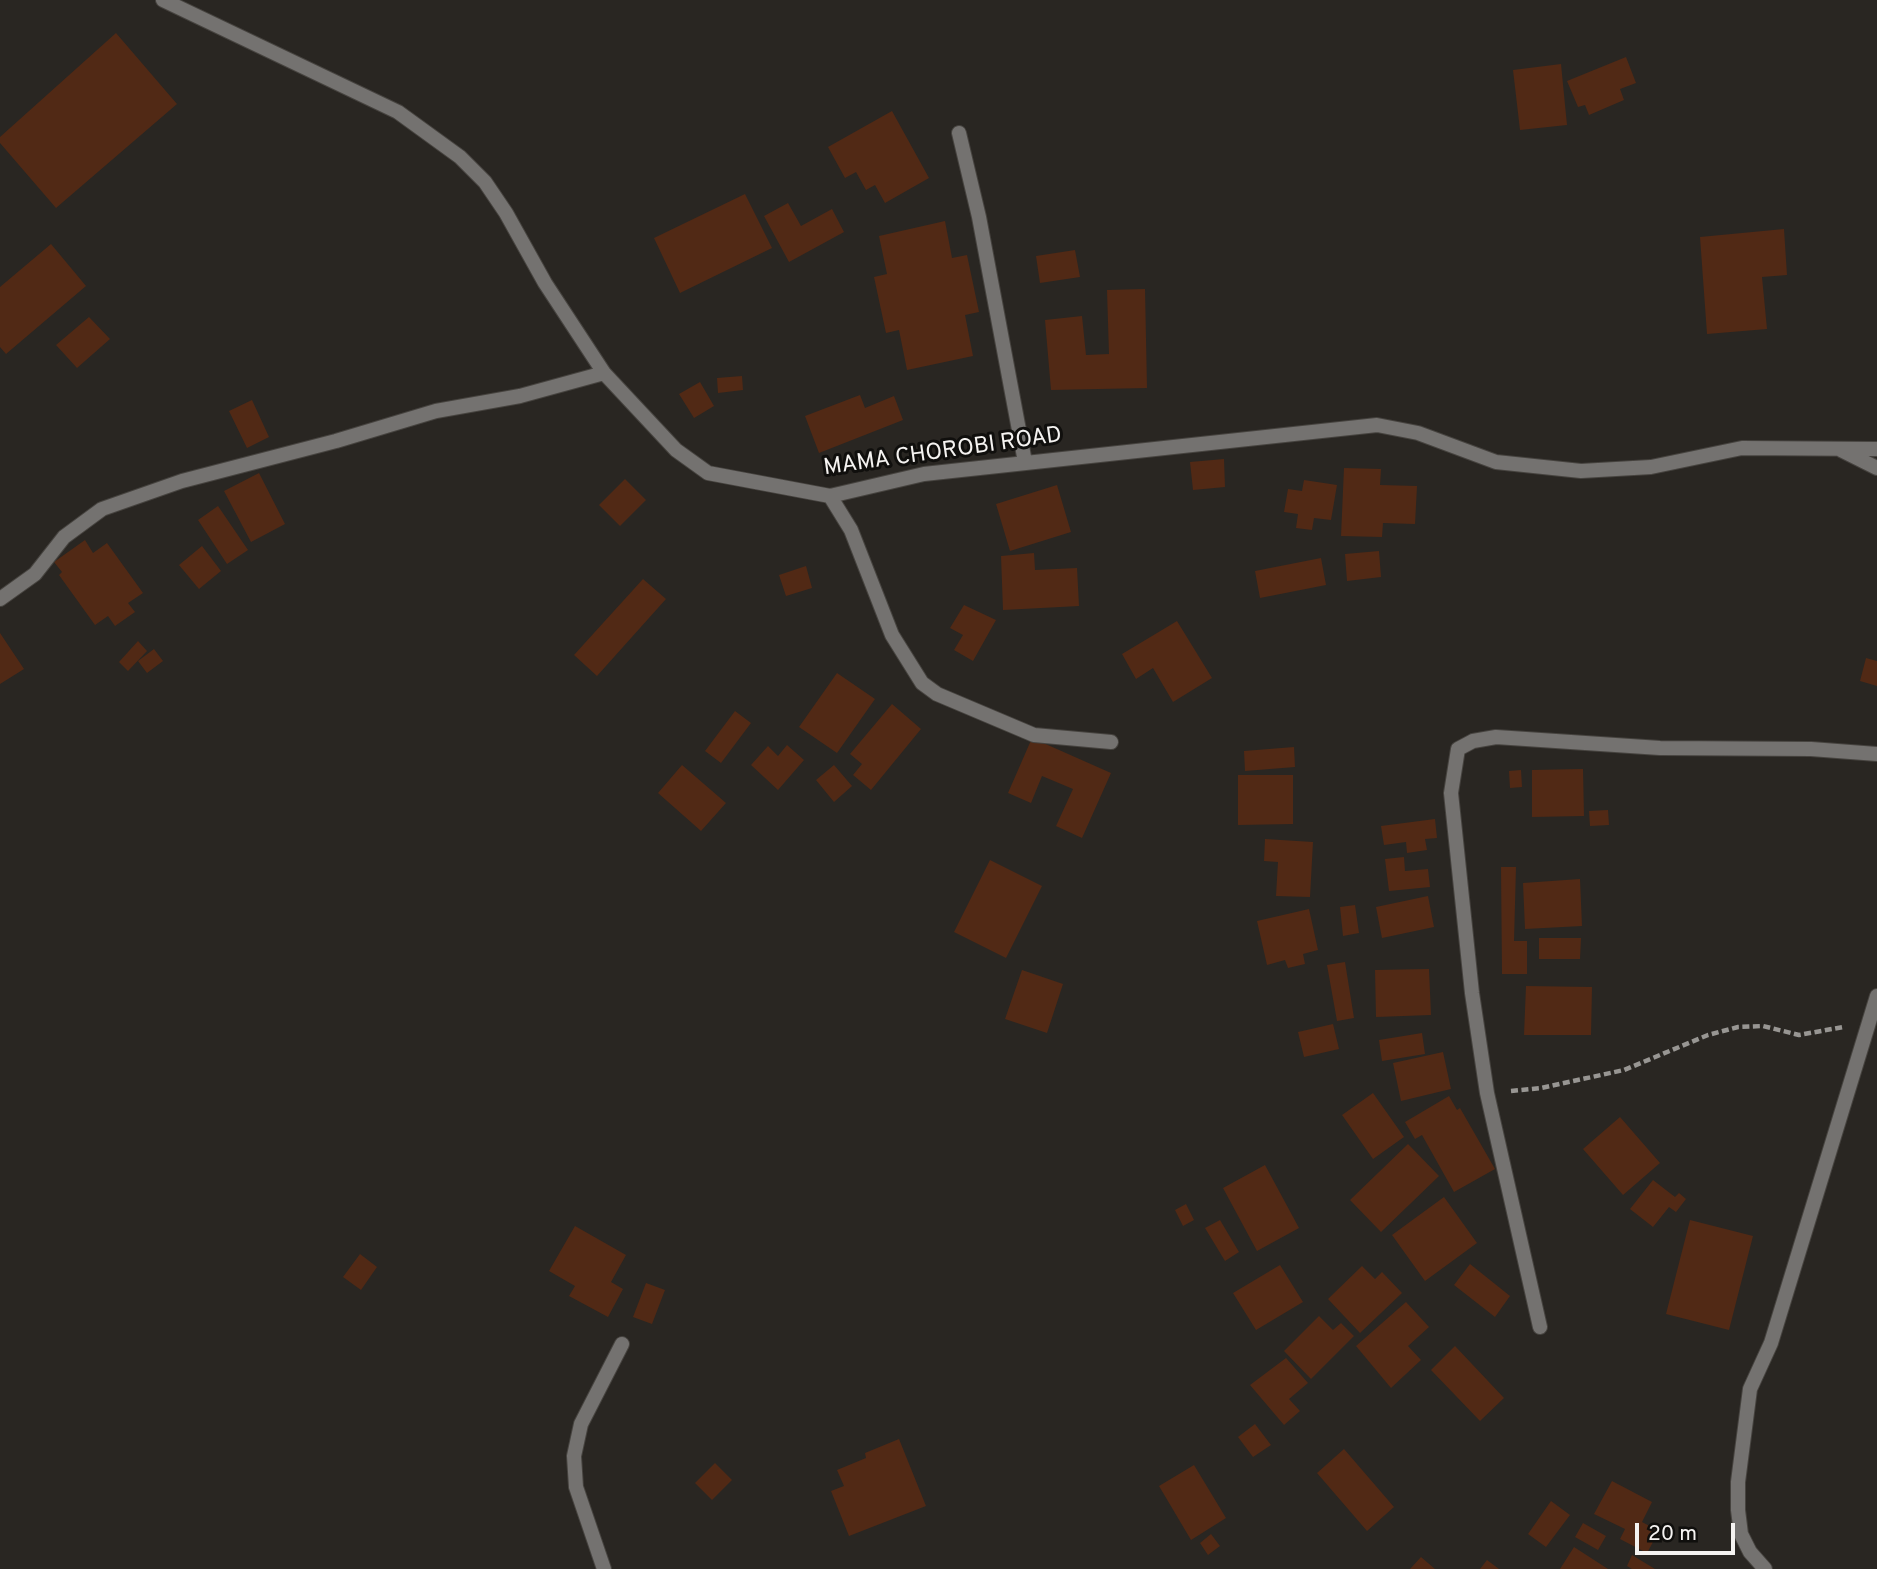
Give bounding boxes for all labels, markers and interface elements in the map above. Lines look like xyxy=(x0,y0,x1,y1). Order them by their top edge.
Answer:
street label: MAMA CHOROBI ROAD xyxy=(822,423,1064,483)
scale bar xyxy=(1639,1510,1739,1554)
text: 20 m xyxy=(1648,1521,1697,1548)

